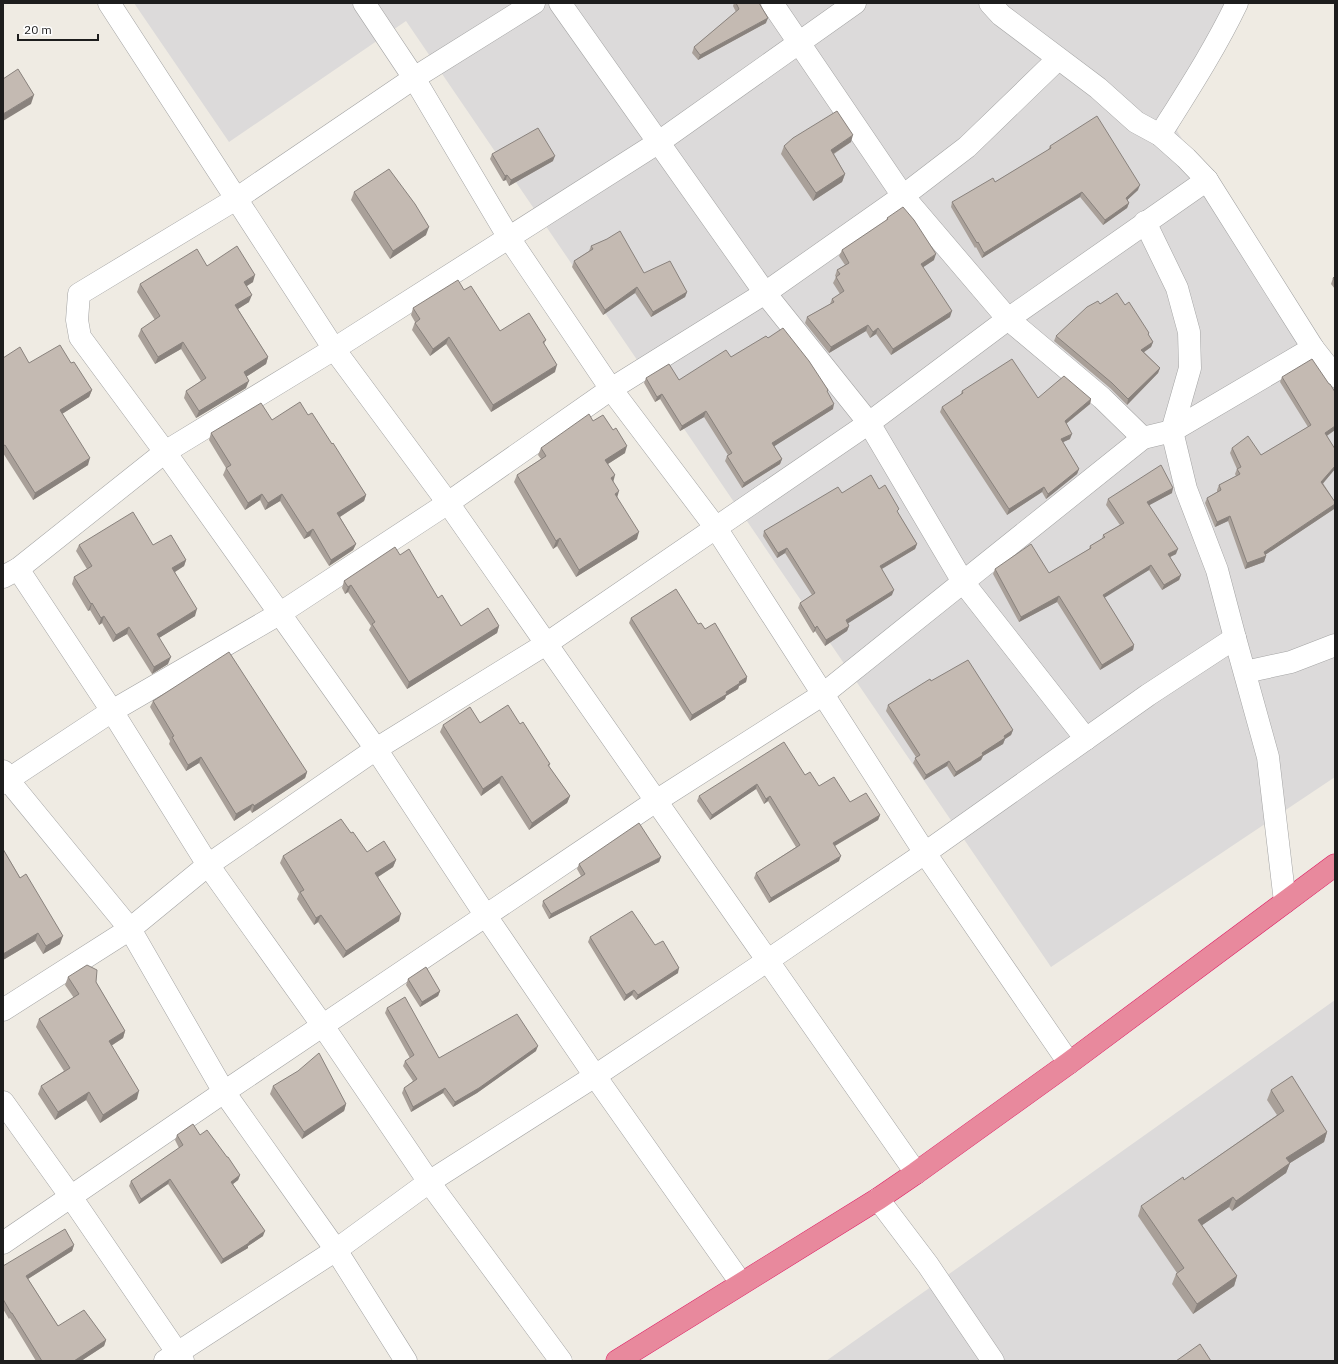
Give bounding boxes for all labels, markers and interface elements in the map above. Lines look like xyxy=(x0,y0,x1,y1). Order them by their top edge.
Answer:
scale bar xyxy=(18,16,98,42)
text: 20 m xyxy=(24,22,52,37)

